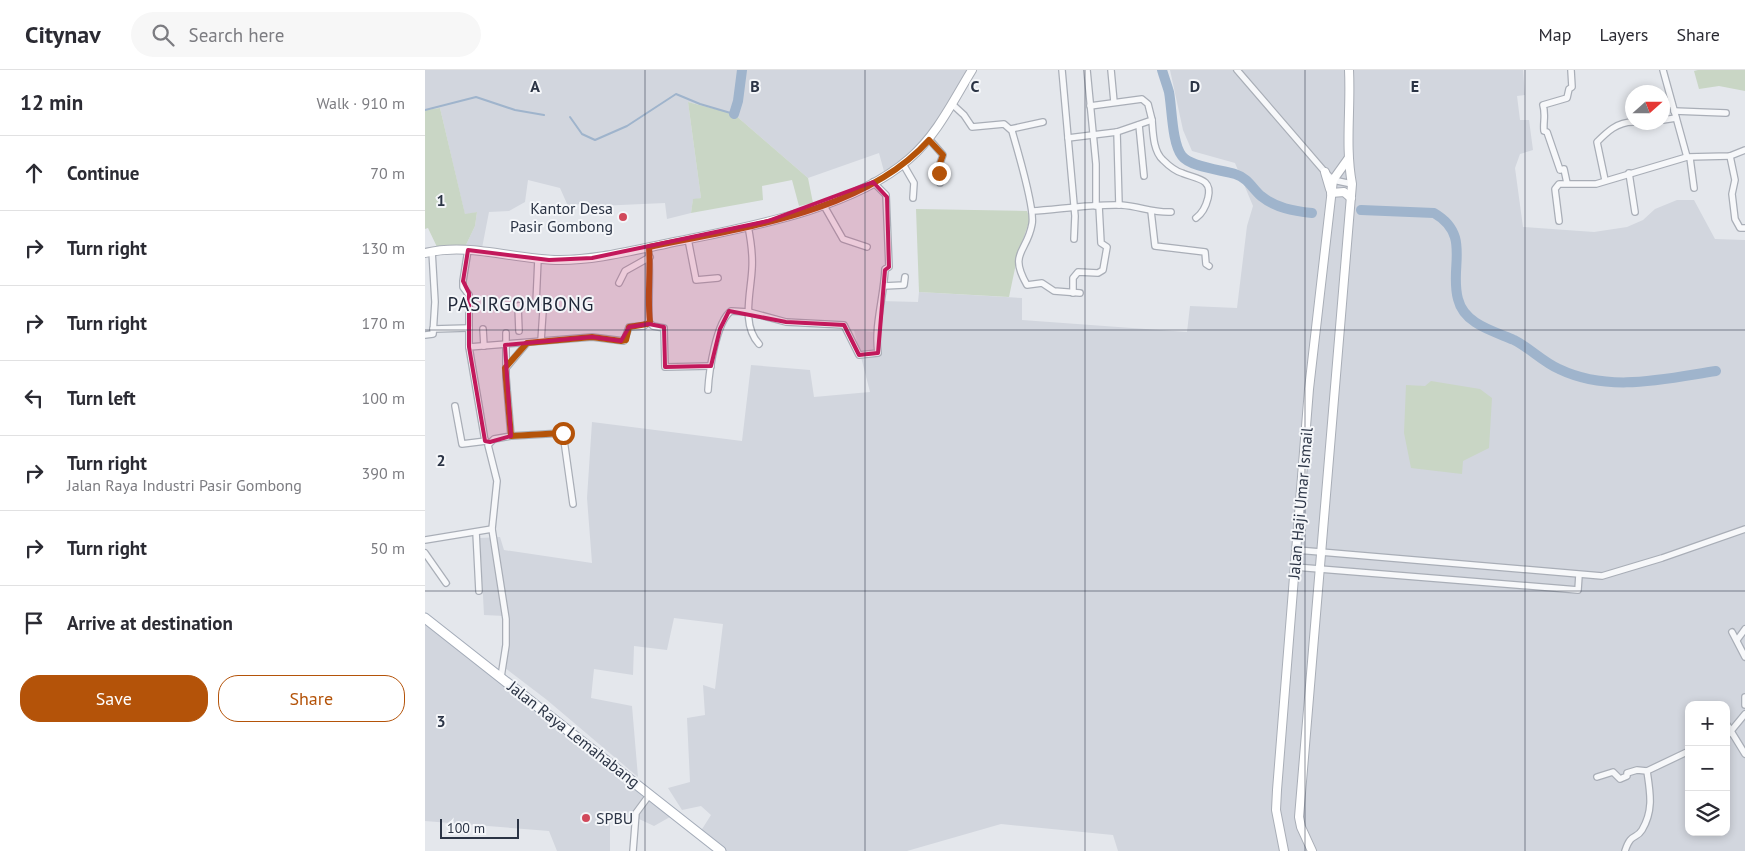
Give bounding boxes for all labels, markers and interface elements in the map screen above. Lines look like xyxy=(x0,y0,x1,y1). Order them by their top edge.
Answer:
search box xyxy=(131,12,481,57)
text: Citynav xyxy=(25,19,101,50)
icon: search xyxy=(149,21,177,49)
text: Search here xyxy=(189,23,284,47)
text: Map xyxy=(1539,23,1571,46)
text: Layers xyxy=(1599,23,1648,46)
text: Share xyxy=(1676,23,1720,46)
text: A xyxy=(530,76,540,96)
text: B xyxy=(750,76,760,96)
text: C xyxy=(971,76,980,96)
text: D xyxy=(1190,76,1200,96)
text: E xyxy=(1411,76,1419,96)
north arrow xyxy=(1625,85,1670,130)
text: 12 min xyxy=(20,89,83,116)
text: Walk · 910 m xyxy=(316,93,405,113)
icon: ahead xyxy=(20,159,48,187)
text: Continue xyxy=(67,161,139,185)
route end xyxy=(928,162,951,185)
text: 70 m xyxy=(370,163,405,183)
text: 1 xyxy=(436,190,446,210)
place label: Kantor Desa Pasir Gombong xyxy=(510,198,613,236)
marker: Kantor Desa Pasir Gombong xyxy=(617,211,629,223)
icon: right xyxy=(20,234,48,262)
text: Turn right xyxy=(67,236,147,260)
text: 130 m xyxy=(362,238,405,258)
district label: PASIRGOMBONG xyxy=(448,292,594,316)
icon: right xyxy=(20,309,48,337)
text: Turn right xyxy=(67,311,147,335)
text: 170 m xyxy=(362,313,405,333)
icon: left xyxy=(20,384,48,412)
text: Turn left xyxy=(67,386,136,410)
text: 100 m xyxy=(362,388,405,408)
route start xyxy=(552,422,575,445)
street label: Jalan Haji Umar Ismail xyxy=(1283,426,1317,581)
text: 2 xyxy=(436,450,446,470)
text: Turn right xyxy=(67,451,147,475)
icon: right xyxy=(20,459,48,487)
text: 390 m xyxy=(362,463,405,483)
text: Jalan Raya Industri Pasir Gombong xyxy=(67,475,302,495)
icon: right xyxy=(20,534,48,562)
text: Turn right xyxy=(67,536,147,560)
text: 50 m xyxy=(370,538,405,558)
icon: arrive xyxy=(20,609,48,637)
text: Arrive at destination xyxy=(67,611,233,635)
button: Save xyxy=(20,675,208,722)
button: Share xyxy=(218,675,405,722)
street label: Jalan Raya Lemahabang xyxy=(503,676,644,792)
map controls xyxy=(1685,701,1730,836)
button: + xyxy=(1685,701,1730,746)
text: 3 xyxy=(436,711,446,731)
button: − xyxy=(1685,746,1730,791)
button: layers xyxy=(1685,791,1730,836)
place label: SPBU xyxy=(596,808,633,828)
marker: SPBU xyxy=(580,812,592,824)
scale bar xyxy=(440,816,519,839)
text: 100 m xyxy=(447,819,485,837)

